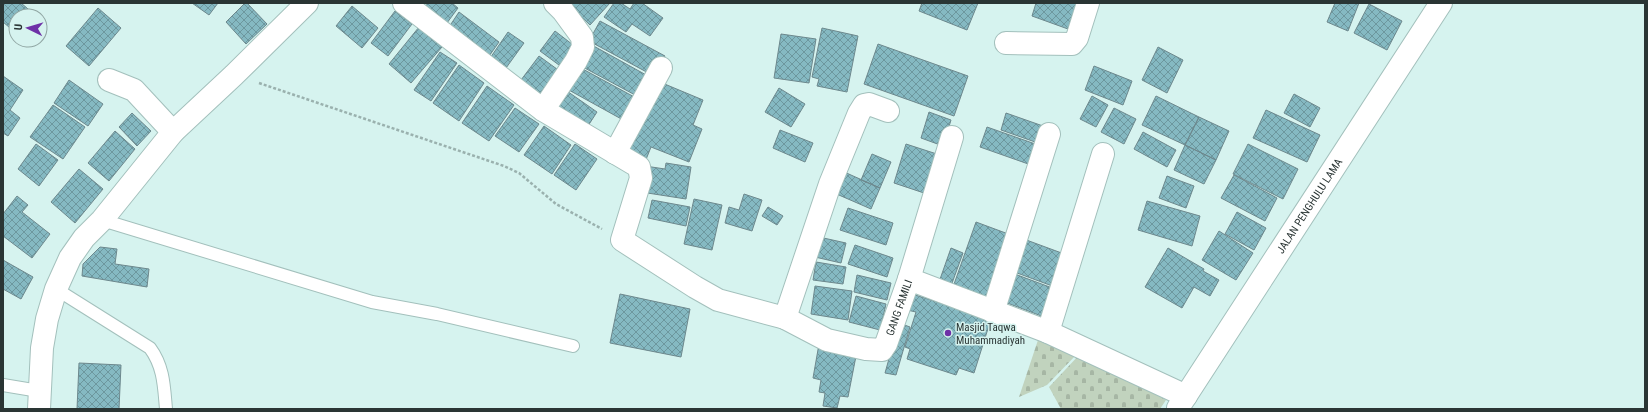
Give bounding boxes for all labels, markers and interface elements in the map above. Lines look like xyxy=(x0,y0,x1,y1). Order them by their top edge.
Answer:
north arrow xyxy=(8,8,48,48)
text: U xyxy=(12,23,25,31)
street label: JALAN PENGHULU LAMA xyxy=(1274,156,1346,256)
street label: GANG FAMILI xyxy=(883,278,915,337)
place label: Masjid Taqwa Muhammadiyah xyxy=(956,321,1025,347)
marker: Masjid Taqwa Muhammadiyah xyxy=(943,328,953,338)

